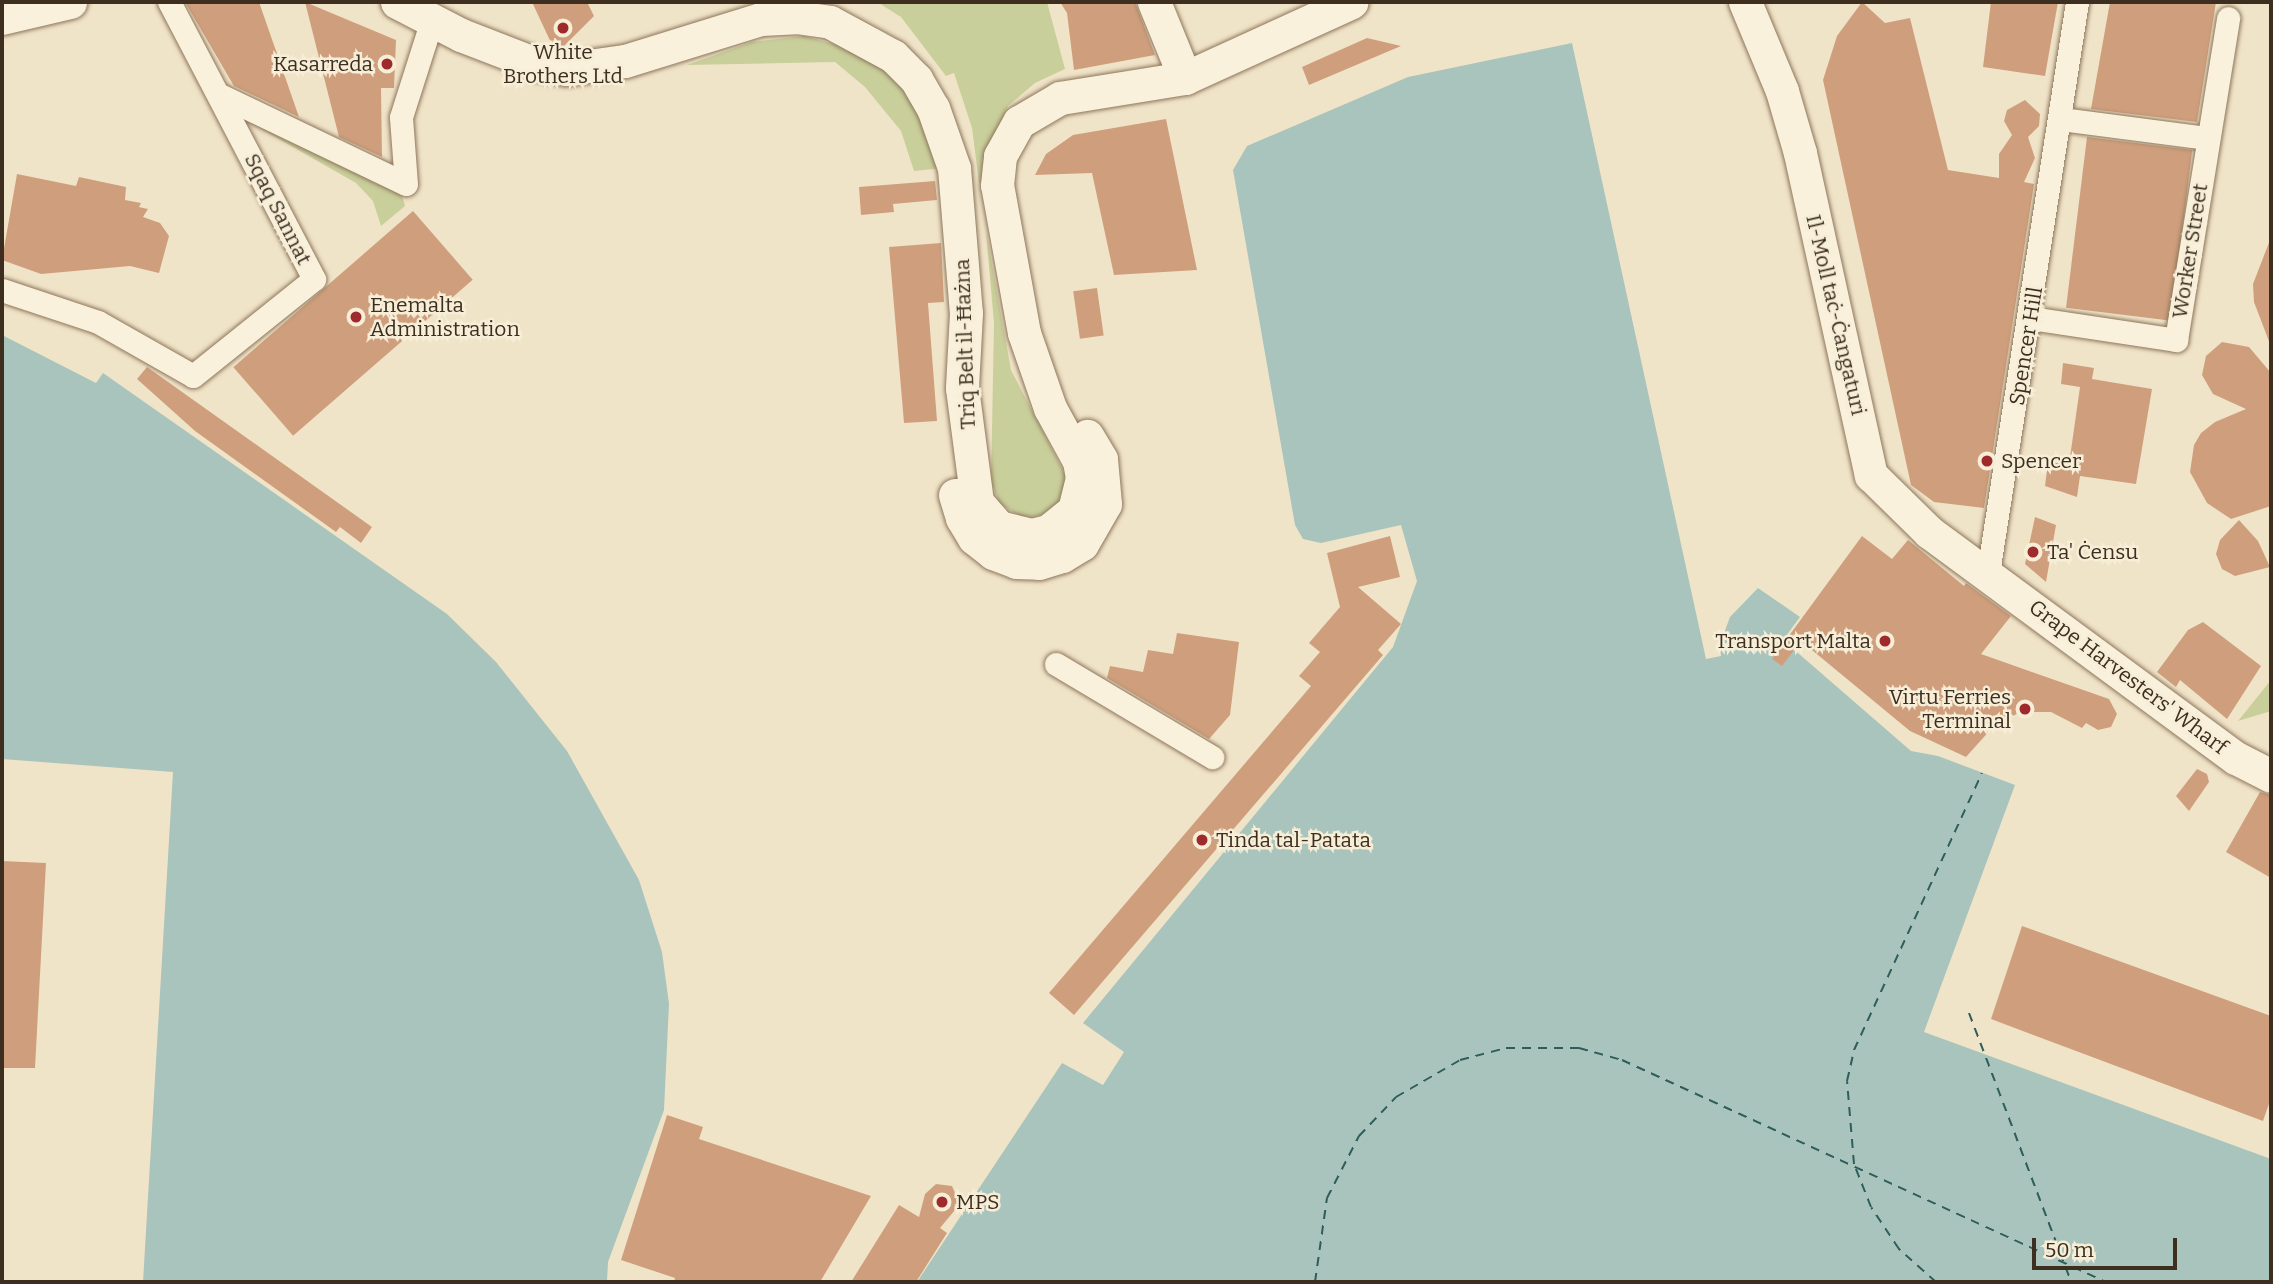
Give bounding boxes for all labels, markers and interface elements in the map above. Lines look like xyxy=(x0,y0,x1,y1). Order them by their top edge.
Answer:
marker: White Brothers Ltd xyxy=(555,20,571,36)
place label: White Brothers Ltd xyxy=(503,39,623,89)
place label: Kasarreda xyxy=(273,51,373,77)
marker: Kasarreda xyxy=(379,56,395,72)
street label: Sqaq Sannat xyxy=(239,149,317,269)
street label: Worker Street xyxy=(2167,182,2213,320)
street label: Il-Moll taċ-Ċangaturi xyxy=(1801,212,1871,418)
street label: Triq Belt il-Ħażna xyxy=(949,258,981,430)
street label: Spencer Hill xyxy=(2004,285,2048,407)
place label: Enemalta Administration xyxy=(370,292,520,342)
marker: Enemalta Administration xyxy=(348,309,364,325)
place label: Spencer xyxy=(2001,448,2081,474)
marker: Spencer xyxy=(1979,453,1995,469)
place label: Ta' Ċensu xyxy=(2047,539,2138,565)
marker: Ta' Ċensu xyxy=(2025,544,2041,560)
street label: Grape Harvesters' Wharf xyxy=(2024,594,2232,760)
place label: Transport Malta xyxy=(1715,628,1871,654)
marker: Transport Malta xyxy=(1877,633,1893,649)
place label: Virtu Ferries Terminal xyxy=(1889,684,2011,734)
marker: Virtu Ferries Terminal xyxy=(2017,701,2033,717)
place label: Tinda tal-Patata xyxy=(1216,827,1371,853)
marker: Tinda tal-Patata xyxy=(1194,832,1210,848)
place label: MPS xyxy=(956,1189,1000,1215)
marker: MPS xyxy=(934,1194,950,1210)
scale bar xyxy=(2035,1224,2180,1268)
text: 50 m xyxy=(2045,1237,2094,1263)

